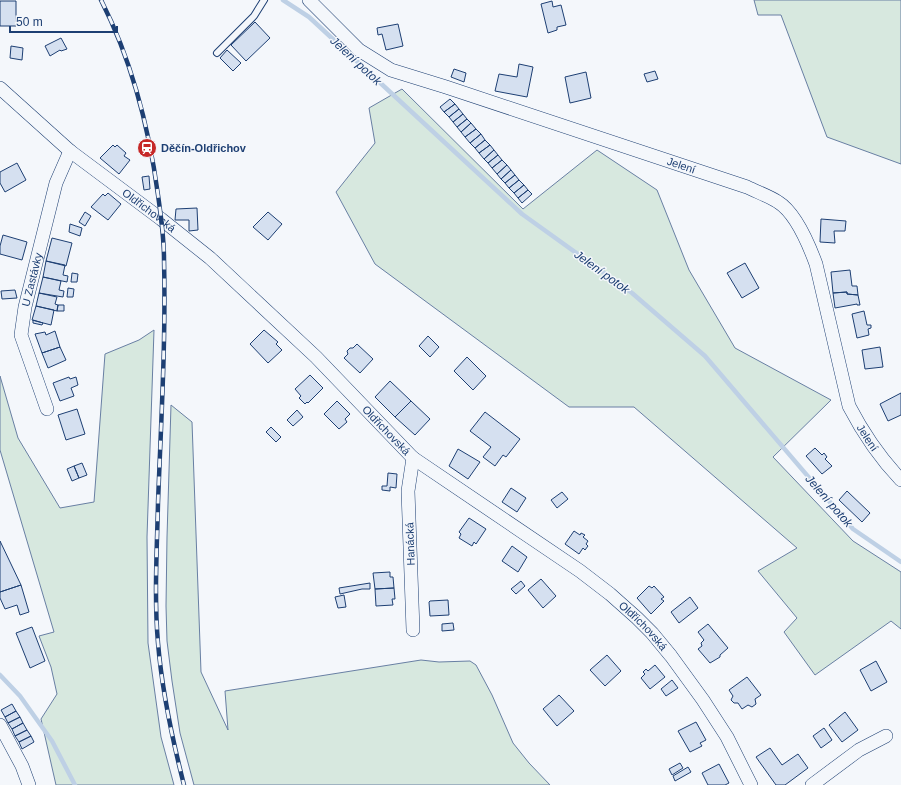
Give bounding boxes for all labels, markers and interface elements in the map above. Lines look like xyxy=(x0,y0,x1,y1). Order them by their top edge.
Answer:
scale bar xyxy=(10,8,117,34)
text: 50 m xyxy=(16,15,43,29)
water label: Jelení potok xyxy=(327,33,385,89)
station icon: Děčín-Oldřichov xyxy=(136,137,158,159)
place label: Děčín-Oldřichov xyxy=(161,142,247,154)
street label: Jelení xyxy=(666,155,697,176)
street label: Oldřichovská xyxy=(120,186,179,235)
water label: Jelení potok xyxy=(571,247,633,297)
street label: U Zastávky xyxy=(19,251,44,308)
street label: Oldřichovská xyxy=(360,403,413,458)
street label: Jelení xyxy=(855,422,881,453)
water label: Jelení potok xyxy=(802,471,856,531)
street label: Hanácká xyxy=(403,521,417,566)
street label: Oldřichovská xyxy=(617,599,670,653)

